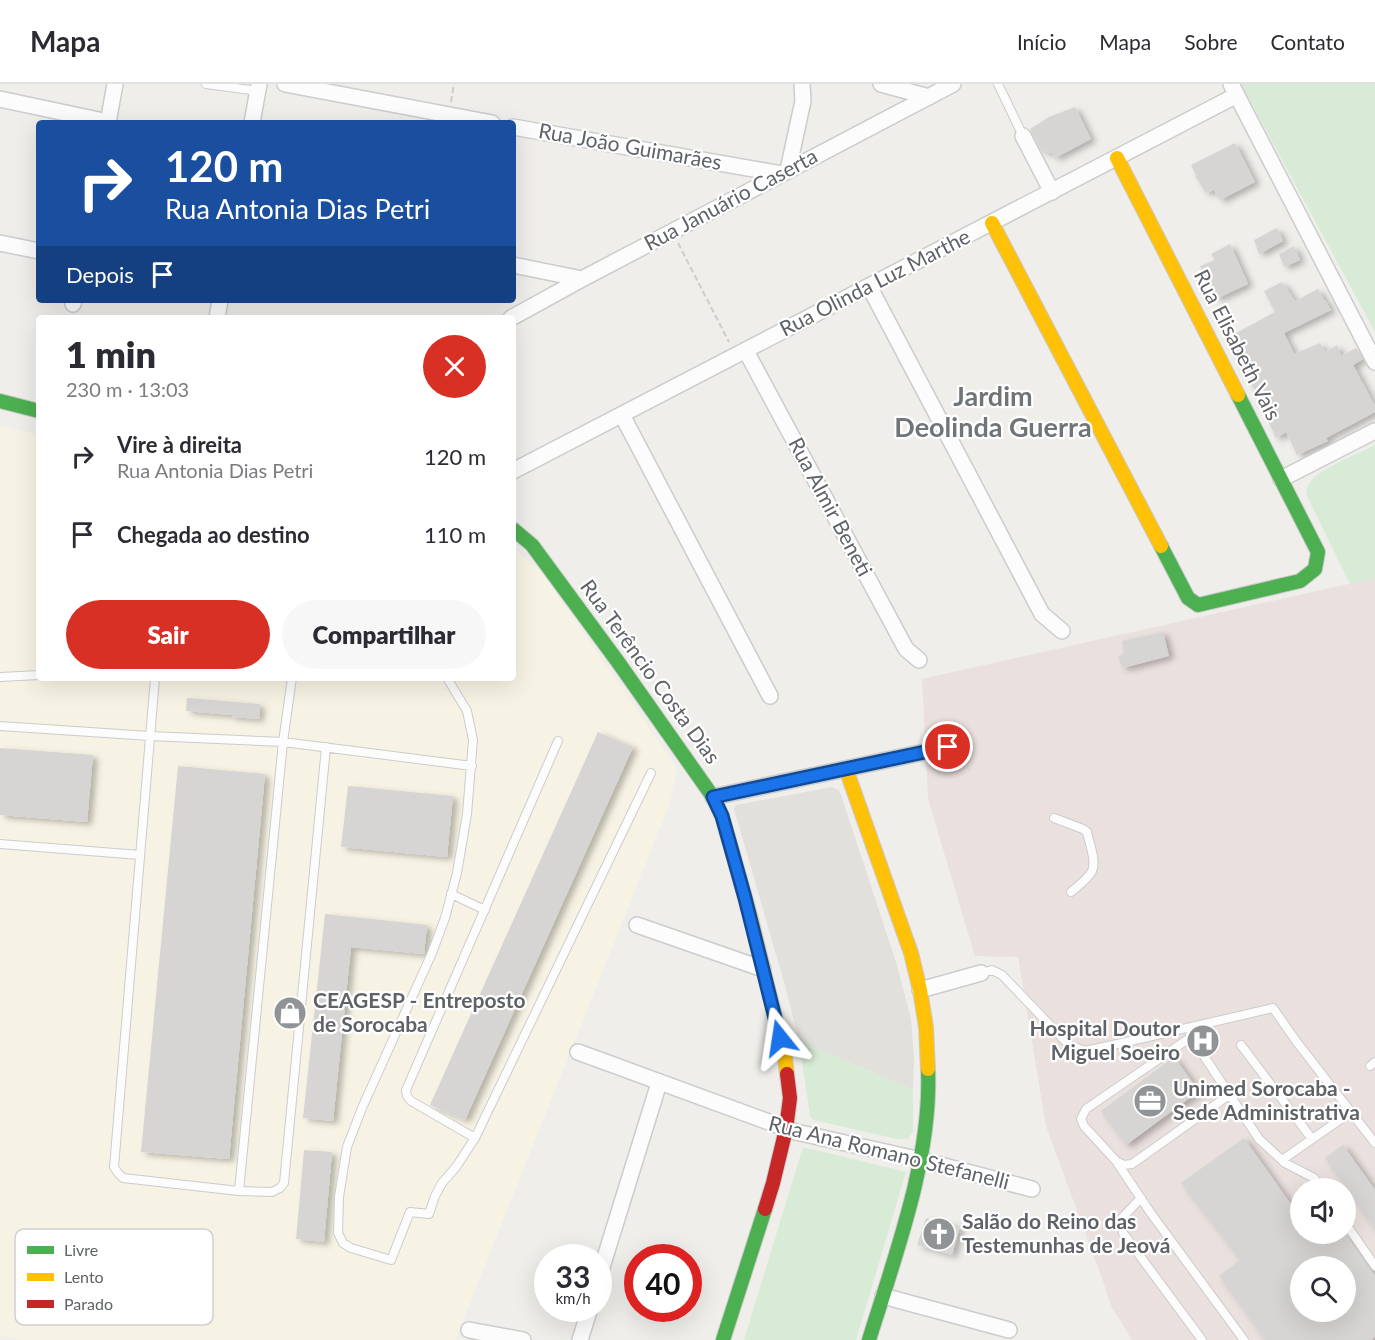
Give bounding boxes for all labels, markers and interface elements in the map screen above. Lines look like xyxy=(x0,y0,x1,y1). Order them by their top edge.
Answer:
text: Mapa xyxy=(30,24,100,58)
text: Início xyxy=(1017,29,1066,54)
text: Mapa xyxy=(1099,29,1151,54)
text: Sobre xyxy=(1184,29,1237,54)
text: Contato xyxy=(1270,29,1345,54)
street label: Rua João Guimarães xyxy=(537,117,724,174)
text: 120 m xyxy=(165,141,283,191)
street label: Rua Januário Caserta xyxy=(639,142,821,255)
icon: right xyxy=(66,144,144,222)
text: Rua Antonia Dias Petri xyxy=(165,192,430,225)
street label: Rua Olinda Luz Marthe xyxy=(775,223,974,341)
icon: arrive xyxy=(146,258,179,291)
text: Depois xyxy=(66,261,134,288)
street label: Rua Elisabeth Vais xyxy=(1190,265,1287,424)
text: 1 min xyxy=(66,332,156,376)
button: close xyxy=(423,335,486,398)
text: 230 m · 13:03 xyxy=(66,377,189,401)
district label: Jardim Deolinda Guerra xyxy=(894,379,1092,443)
text: Vire à direita xyxy=(117,431,242,458)
street label: Rua Almir Beneti xyxy=(784,433,878,580)
icon: right xyxy=(66,440,99,473)
text: 120 m xyxy=(424,443,486,470)
text: Rua Antonia Dias Petri xyxy=(117,458,313,482)
icon: arrive xyxy=(66,518,99,551)
text: Chegada ao destino xyxy=(117,521,310,548)
text: 110 m xyxy=(424,521,486,548)
street label: Rua Terêncio Costa Dias xyxy=(576,574,726,768)
button: Sair xyxy=(66,600,270,669)
button: Compartilhar xyxy=(282,600,486,669)
pin xyxy=(922,721,973,772)
icon: arrive xyxy=(931,730,964,763)
place label: CEAGESP - Entreposto de Sorocaba xyxy=(313,987,526,1036)
shop icon: CEAGESP - Entreposto de Sorocaba xyxy=(272,995,308,1031)
position arrow xyxy=(748,1006,812,1070)
place label: Hospital Doutor Miguel Soeiro xyxy=(1029,1015,1180,1064)
hospital icon: Hospital Doutor Miguel Soeiro xyxy=(1185,1023,1221,1059)
place label: Unimed Sorocaba - Sede Administrativa xyxy=(1173,1075,1360,1124)
office icon: Unimed Sorocaba - Sede Administrativa xyxy=(1132,1083,1168,1119)
street label: Rua Ana Romano Stefanelli xyxy=(766,1110,1012,1194)
map controls xyxy=(1290,1178,1356,1322)
button: sound xyxy=(1290,1178,1356,1244)
place label: Salão do Reino das Testemunhas de Jeová xyxy=(962,1208,1170,1257)
church icon: Salão do Reino das Testemunhas de Jeová xyxy=(921,1216,957,1252)
legend xyxy=(15,1229,213,1325)
text: Livre xyxy=(64,1240,98,1259)
speed limit sign: 40 xyxy=(624,1244,702,1322)
button: search xyxy=(1290,1256,1356,1322)
text: 33 xyxy=(556,1258,590,1294)
text: Lento xyxy=(64,1267,104,1286)
text: km/h xyxy=(555,1289,591,1307)
text: Parado xyxy=(64,1294,113,1313)

